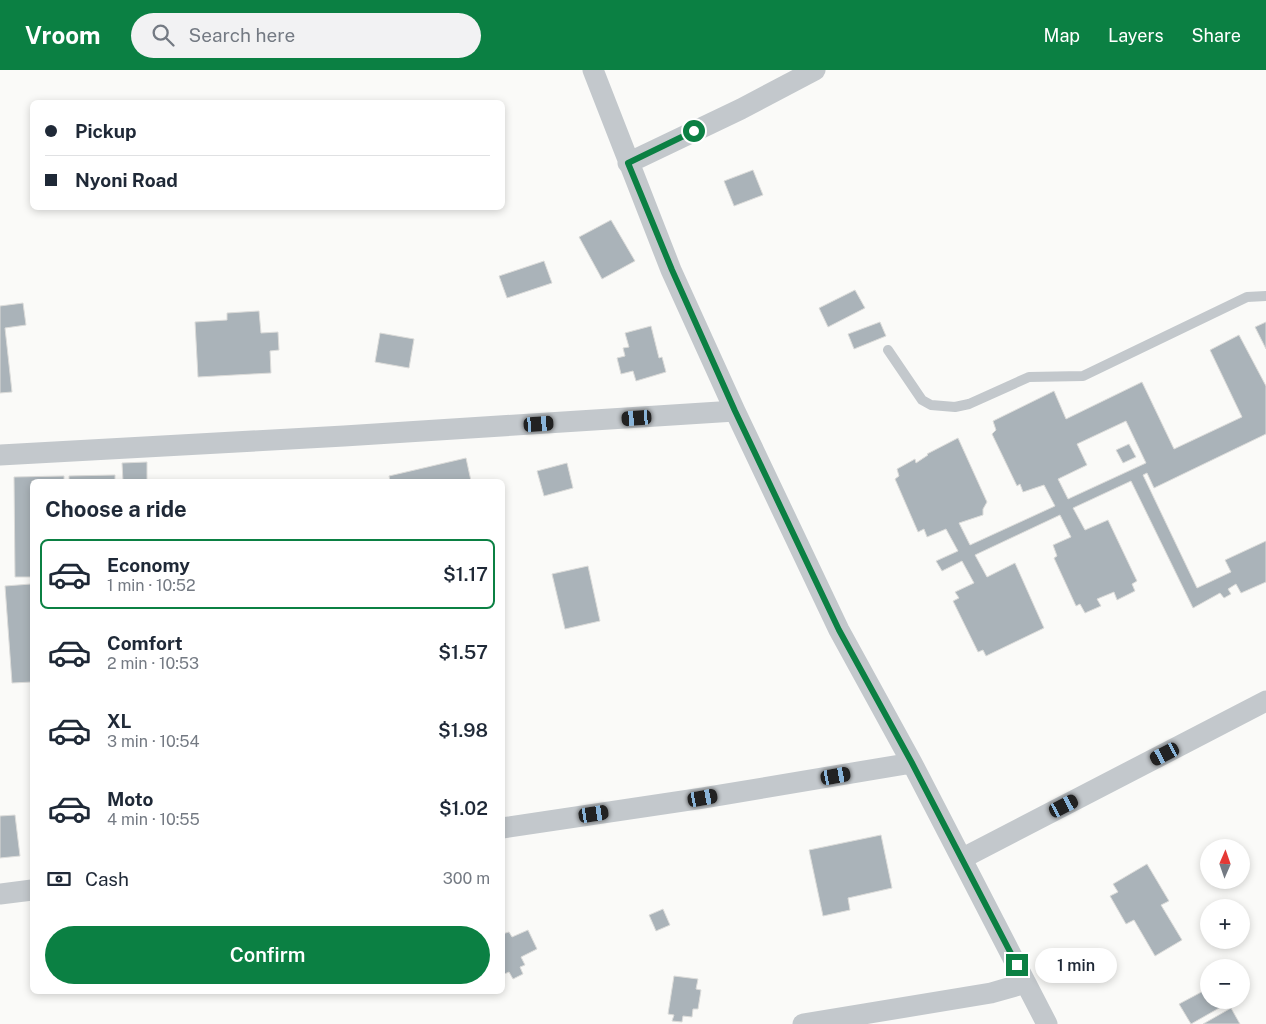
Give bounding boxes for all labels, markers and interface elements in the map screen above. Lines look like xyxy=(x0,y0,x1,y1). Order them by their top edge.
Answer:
search box xyxy=(131,13,481,58)
text: Vroom xyxy=(25,21,101,49)
icon: search xyxy=(149,21,177,49)
text: Search here xyxy=(189,24,295,46)
text: Map xyxy=(1044,25,1080,46)
text: Layers xyxy=(1108,25,1164,46)
text: Share xyxy=(1192,25,1241,46)
text: Pickup xyxy=(75,120,137,142)
route start xyxy=(683,120,705,142)
text: Nyoni Road xyxy=(75,169,178,191)
car xyxy=(621,409,652,427)
car xyxy=(523,415,554,433)
text: Choose a ride xyxy=(45,496,187,522)
icon: car xyxy=(47,552,92,597)
text: Economy xyxy=(107,554,190,576)
text: $1.17 xyxy=(443,563,488,585)
text: 1 min · 10:52 xyxy=(107,576,196,595)
icon: car xyxy=(47,630,92,675)
text: Comfort xyxy=(107,632,183,654)
text: $1.57 xyxy=(438,641,488,663)
text: 2 min · 10:53 xyxy=(107,654,199,673)
icon: car xyxy=(47,708,92,753)
text: XL xyxy=(107,710,132,732)
text: $1.98 xyxy=(438,719,488,741)
text: 3 min · 10:54 xyxy=(107,732,200,751)
car xyxy=(1148,741,1181,767)
car xyxy=(819,766,852,786)
icon: car xyxy=(47,786,92,831)
text: Moto xyxy=(107,788,153,810)
car xyxy=(686,788,719,808)
car xyxy=(1047,793,1080,819)
text: $1.02 xyxy=(439,797,488,819)
car xyxy=(578,804,609,824)
text: 4 min · 10:55 xyxy=(107,810,200,829)
north arrow xyxy=(1200,839,1250,889)
map controls xyxy=(1200,839,1250,1009)
icon: cash xyxy=(45,865,73,893)
text: Cash xyxy=(85,868,129,890)
text: 300 m xyxy=(443,869,490,888)
button: + xyxy=(1200,899,1250,949)
button: Confirm xyxy=(45,926,490,984)
callout: 1 min xyxy=(1034,948,1117,982)
route end xyxy=(1006,954,1028,976)
text: 1 min xyxy=(1057,956,1095,975)
button: − xyxy=(1200,959,1250,1009)

